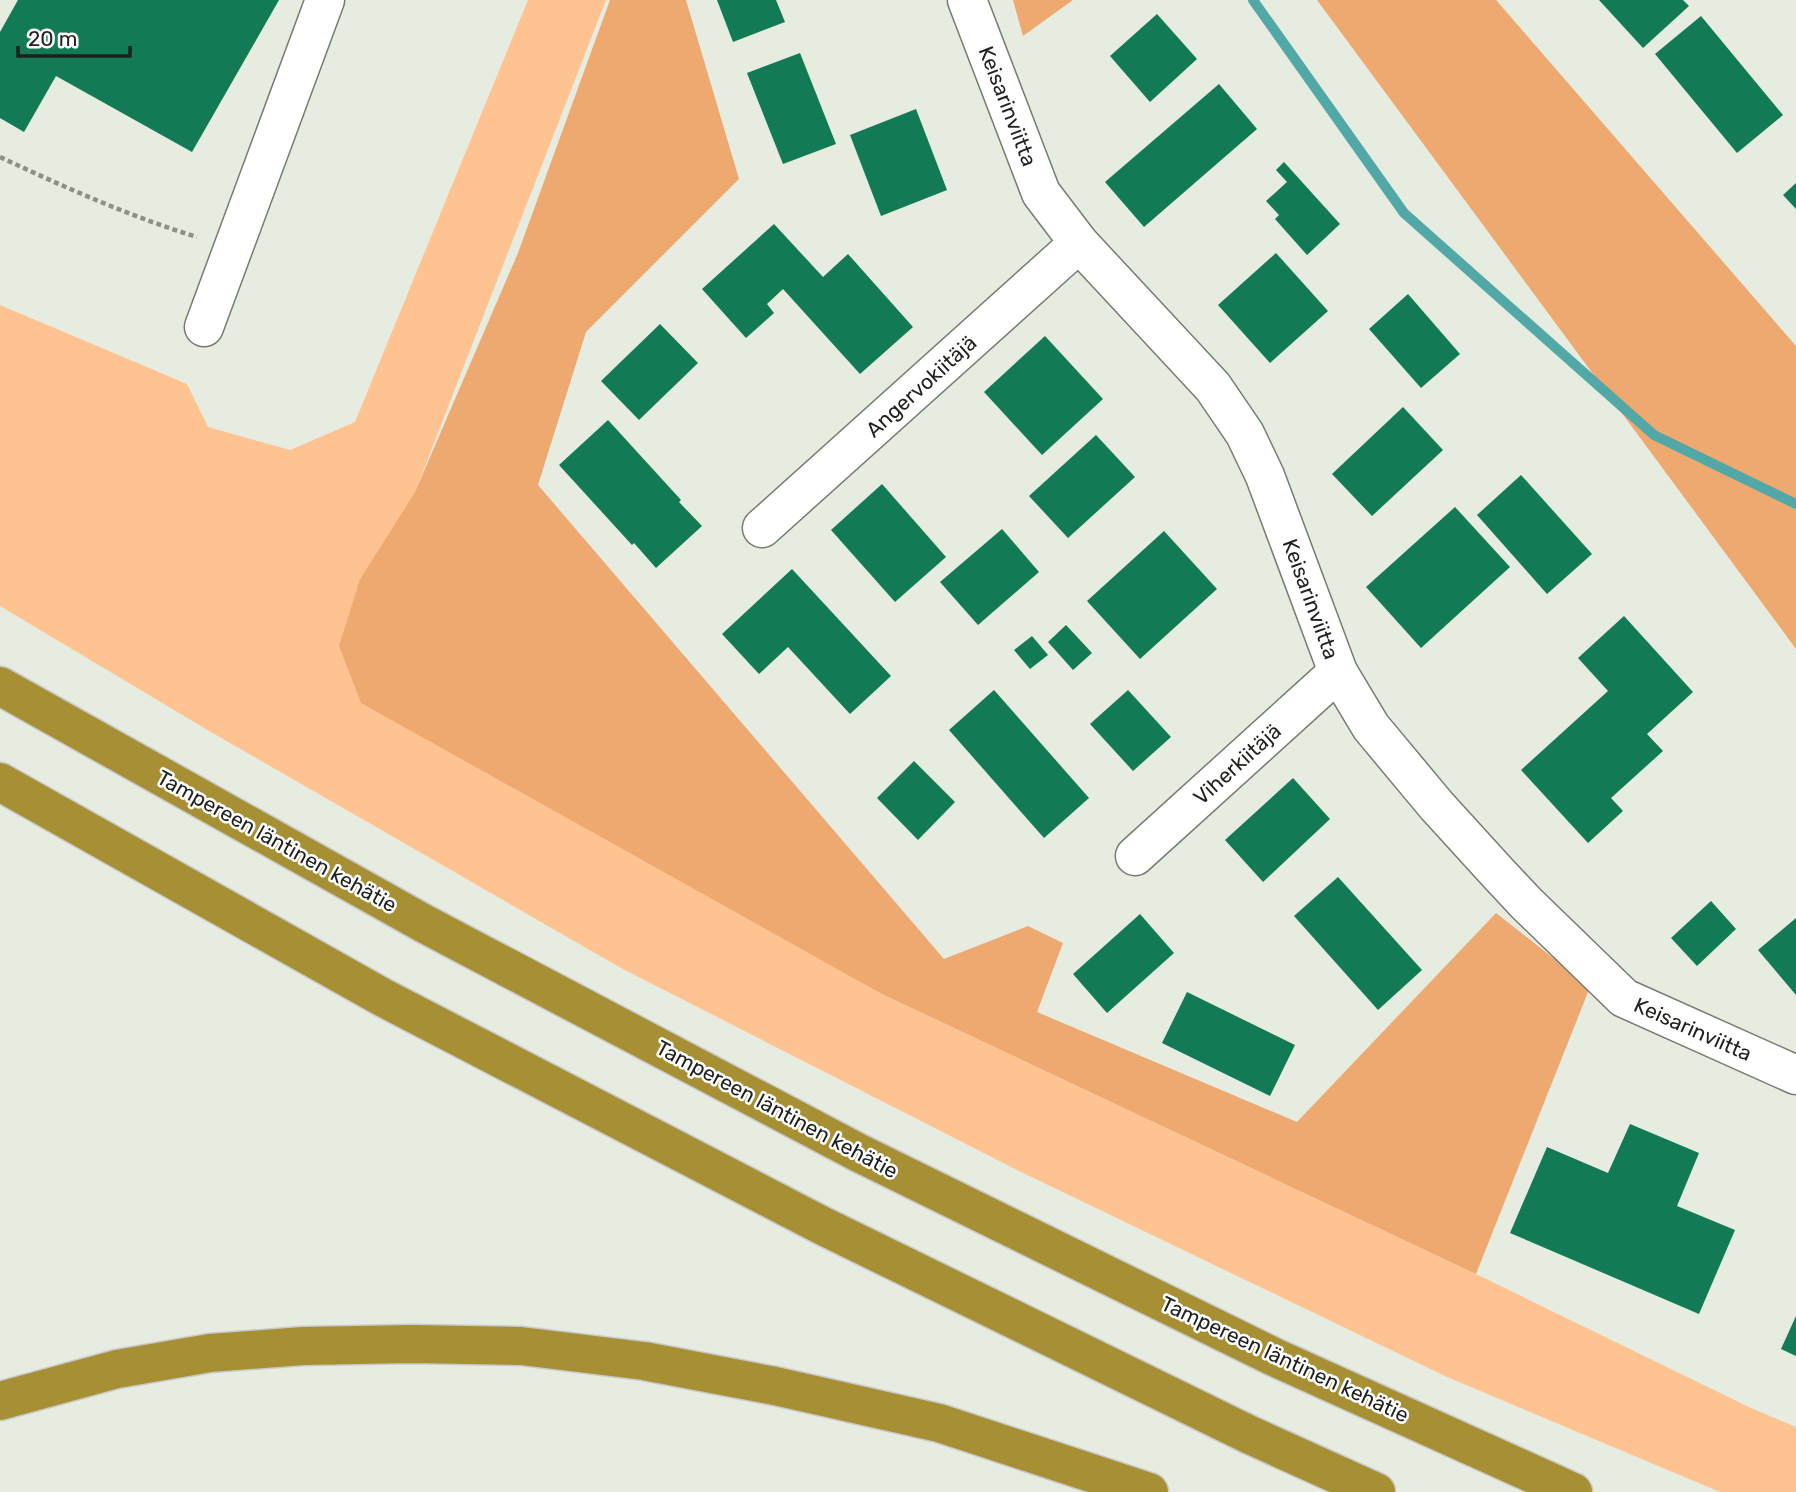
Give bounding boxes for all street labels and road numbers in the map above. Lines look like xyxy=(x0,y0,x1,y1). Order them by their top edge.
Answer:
street label: Keisarinviitta xyxy=(974,43,1042,169)
street label: Angervokiitäjä xyxy=(860,330,982,442)
street label: Keisarinviitta xyxy=(1278,535,1344,663)
street label: Viherkiitäjä xyxy=(1188,718,1286,810)
street label: Tampereen läntinen kehätie xyxy=(153,765,401,917)
street label: Keisarinviitta xyxy=(1630,992,1756,1066)
street label: Tampereen läntinen kehätie xyxy=(652,1035,902,1183)
street label: Tampereen läntinen kehätie xyxy=(1157,1291,1413,1427)

